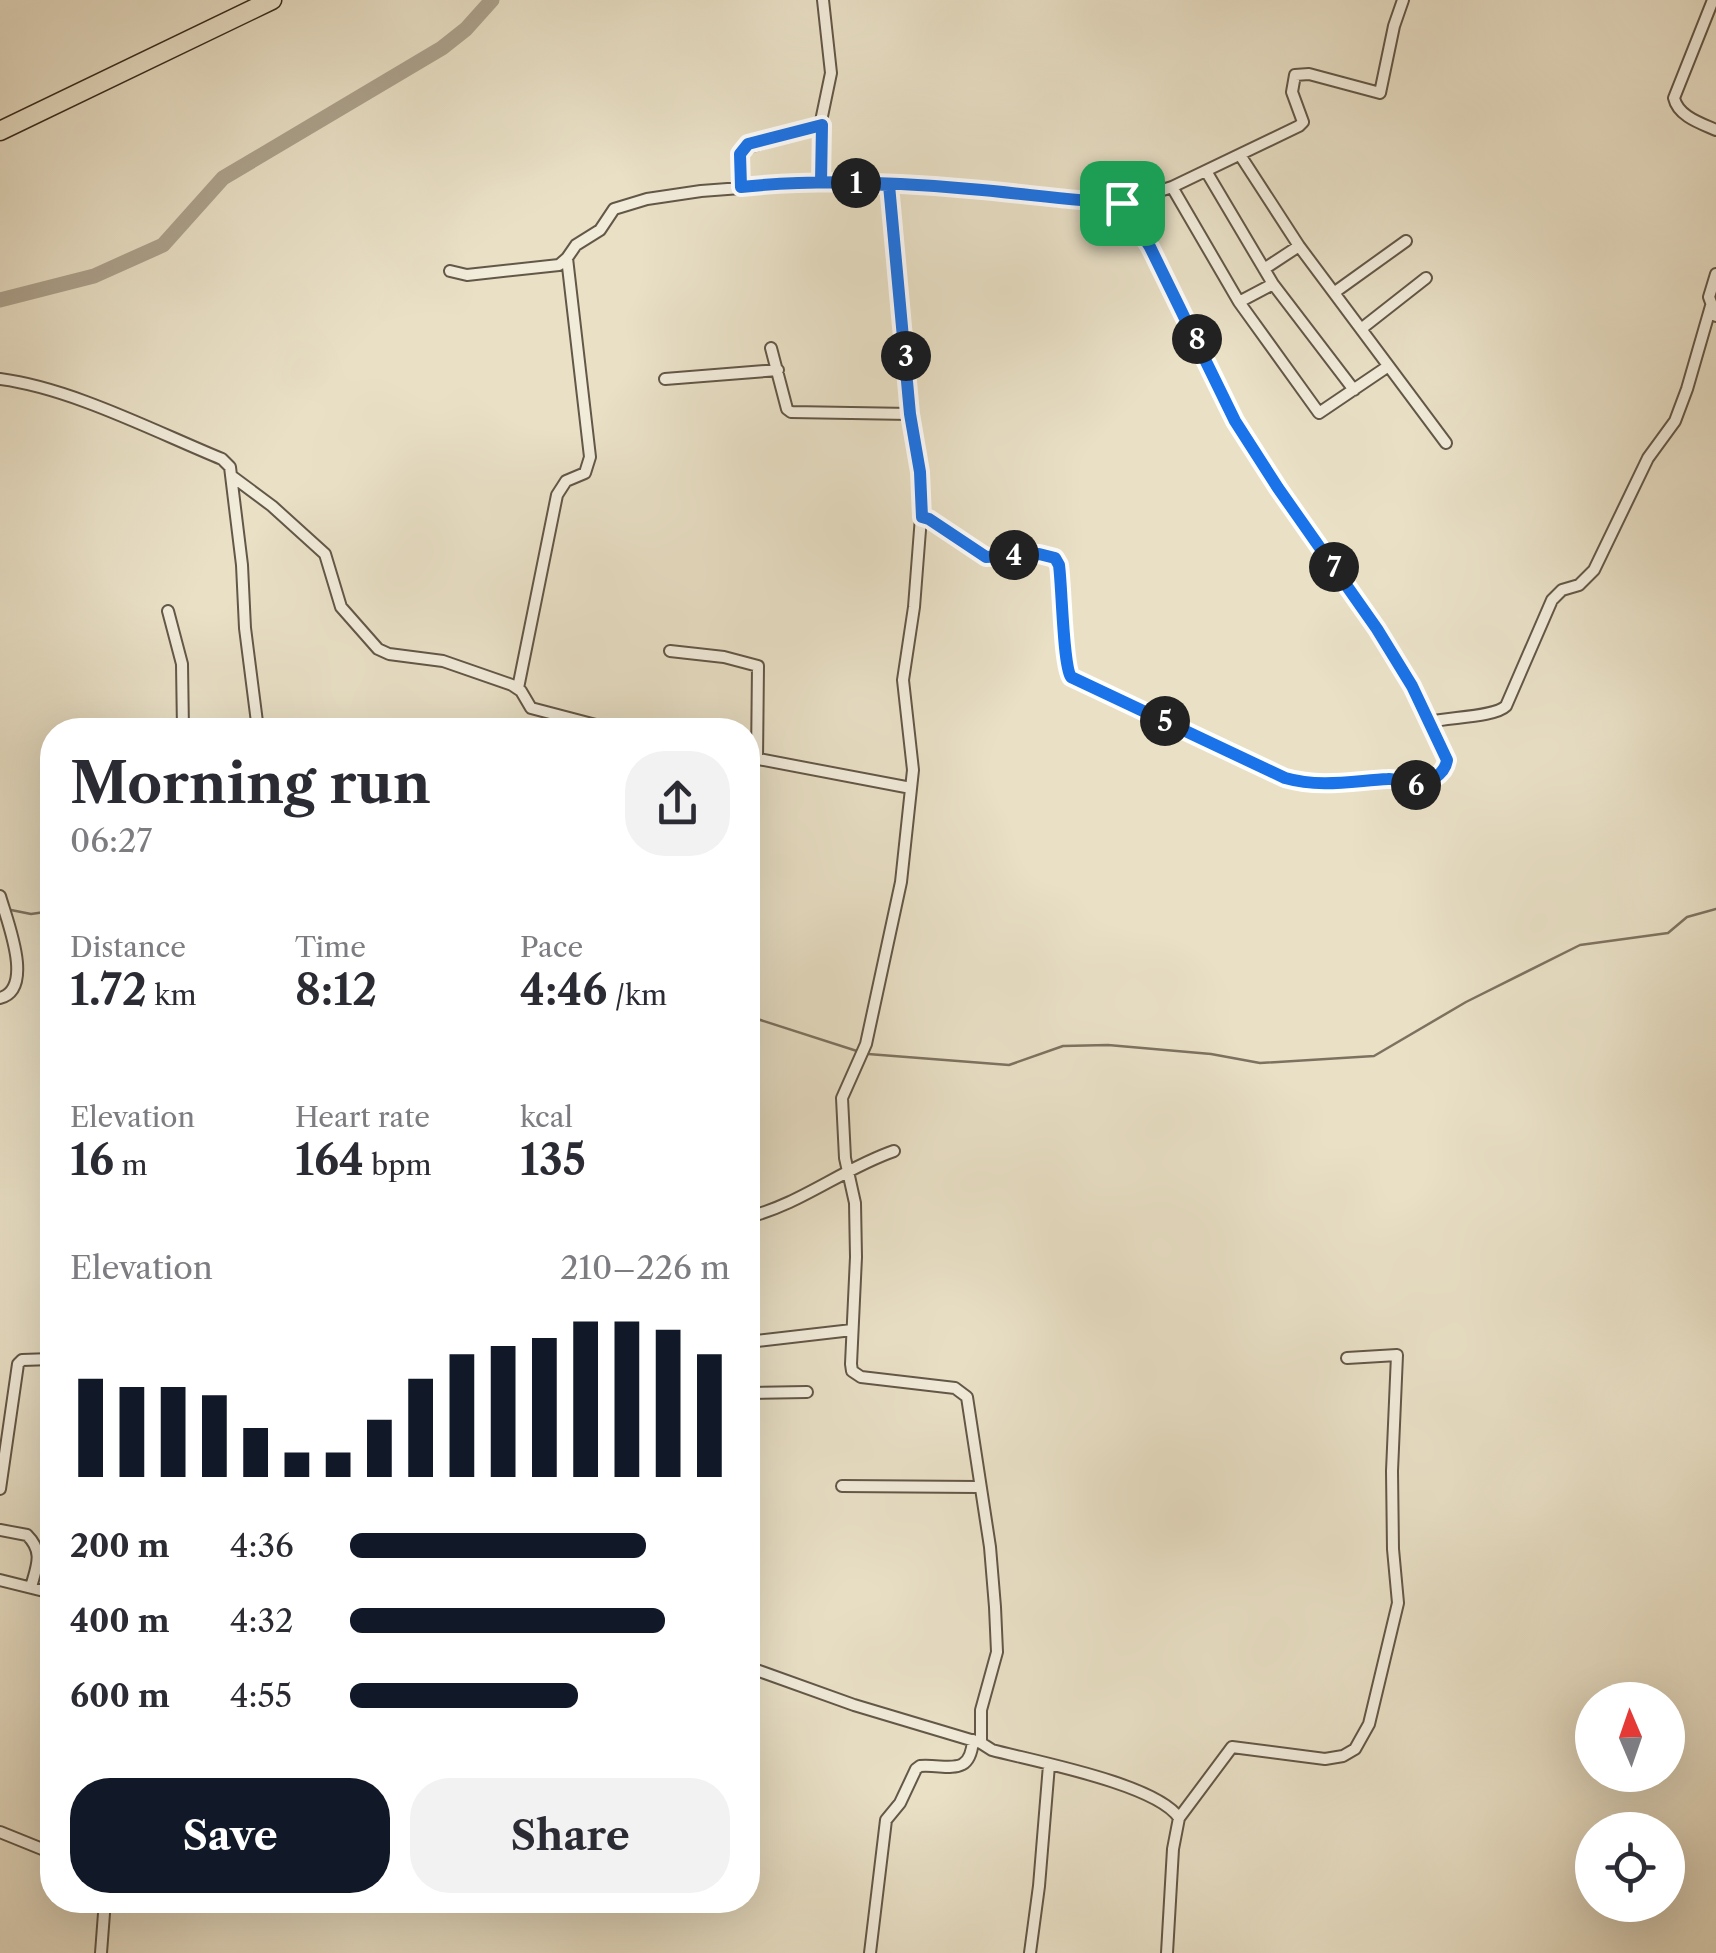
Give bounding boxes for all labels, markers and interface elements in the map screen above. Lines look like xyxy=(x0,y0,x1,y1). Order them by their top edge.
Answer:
pin: 1 xyxy=(831,158,881,208)
pin xyxy=(1080,161,1165,246)
text: 1 xyxy=(850,166,862,200)
icon: arrive xyxy=(1095,176,1150,231)
pin: 8 xyxy=(1172,314,1222,364)
text: 8 xyxy=(1188,322,1206,356)
pin: 3 xyxy=(881,331,931,381)
text: 3 xyxy=(898,339,914,373)
pin: 4 xyxy=(989,530,1039,580)
text: 4 xyxy=(1006,538,1022,572)
pin: 7 xyxy=(1309,542,1359,592)
text: 7 xyxy=(1327,550,1341,584)
pin: 5 xyxy=(1140,696,1190,746)
text: 5 xyxy=(1157,704,1173,738)
text: Morning run xyxy=(70,750,431,817)
button: share xyxy=(625,751,730,856)
pin: 6 xyxy=(1391,760,1441,810)
text: 6 xyxy=(1408,768,1424,802)
text: 06:27 xyxy=(70,821,152,860)
text: Distance xyxy=(70,930,186,964)
text: Time xyxy=(295,930,366,964)
text: Pace xyxy=(520,930,583,964)
text: 1.72 xyxy=(70,964,147,1016)
text: 8:12 xyxy=(295,964,377,1016)
text: 4:46 xyxy=(520,964,607,1016)
text: km xyxy=(147,978,196,1012)
text: /km xyxy=(607,978,667,1012)
text: Elevation xyxy=(70,1100,195,1134)
text: Heart rate xyxy=(295,1100,430,1134)
text: kcal xyxy=(520,1100,573,1134)
text: 16 xyxy=(70,1134,114,1186)
text: 164 xyxy=(295,1134,364,1186)
text: 135 xyxy=(520,1134,586,1186)
text: m xyxy=(114,1148,148,1182)
text: bpm xyxy=(364,1148,432,1182)
text: Elevation xyxy=(70,1248,213,1287)
text: 210–226 m xyxy=(560,1248,730,1287)
text: 200 m xyxy=(70,1526,170,1565)
text: 4:36 xyxy=(230,1526,294,1565)
text: 400 m xyxy=(70,1601,170,1640)
text: 4:32 xyxy=(230,1601,294,1640)
text: 600 m xyxy=(70,1676,170,1715)
text: 4:55 xyxy=(230,1676,292,1715)
north arrow xyxy=(1575,1682,1685,1792)
map controls xyxy=(1575,1682,1685,1922)
button: Save xyxy=(70,1778,390,1893)
button: Share xyxy=(410,1778,730,1893)
button: locate xyxy=(1575,1812,1685,1922)

